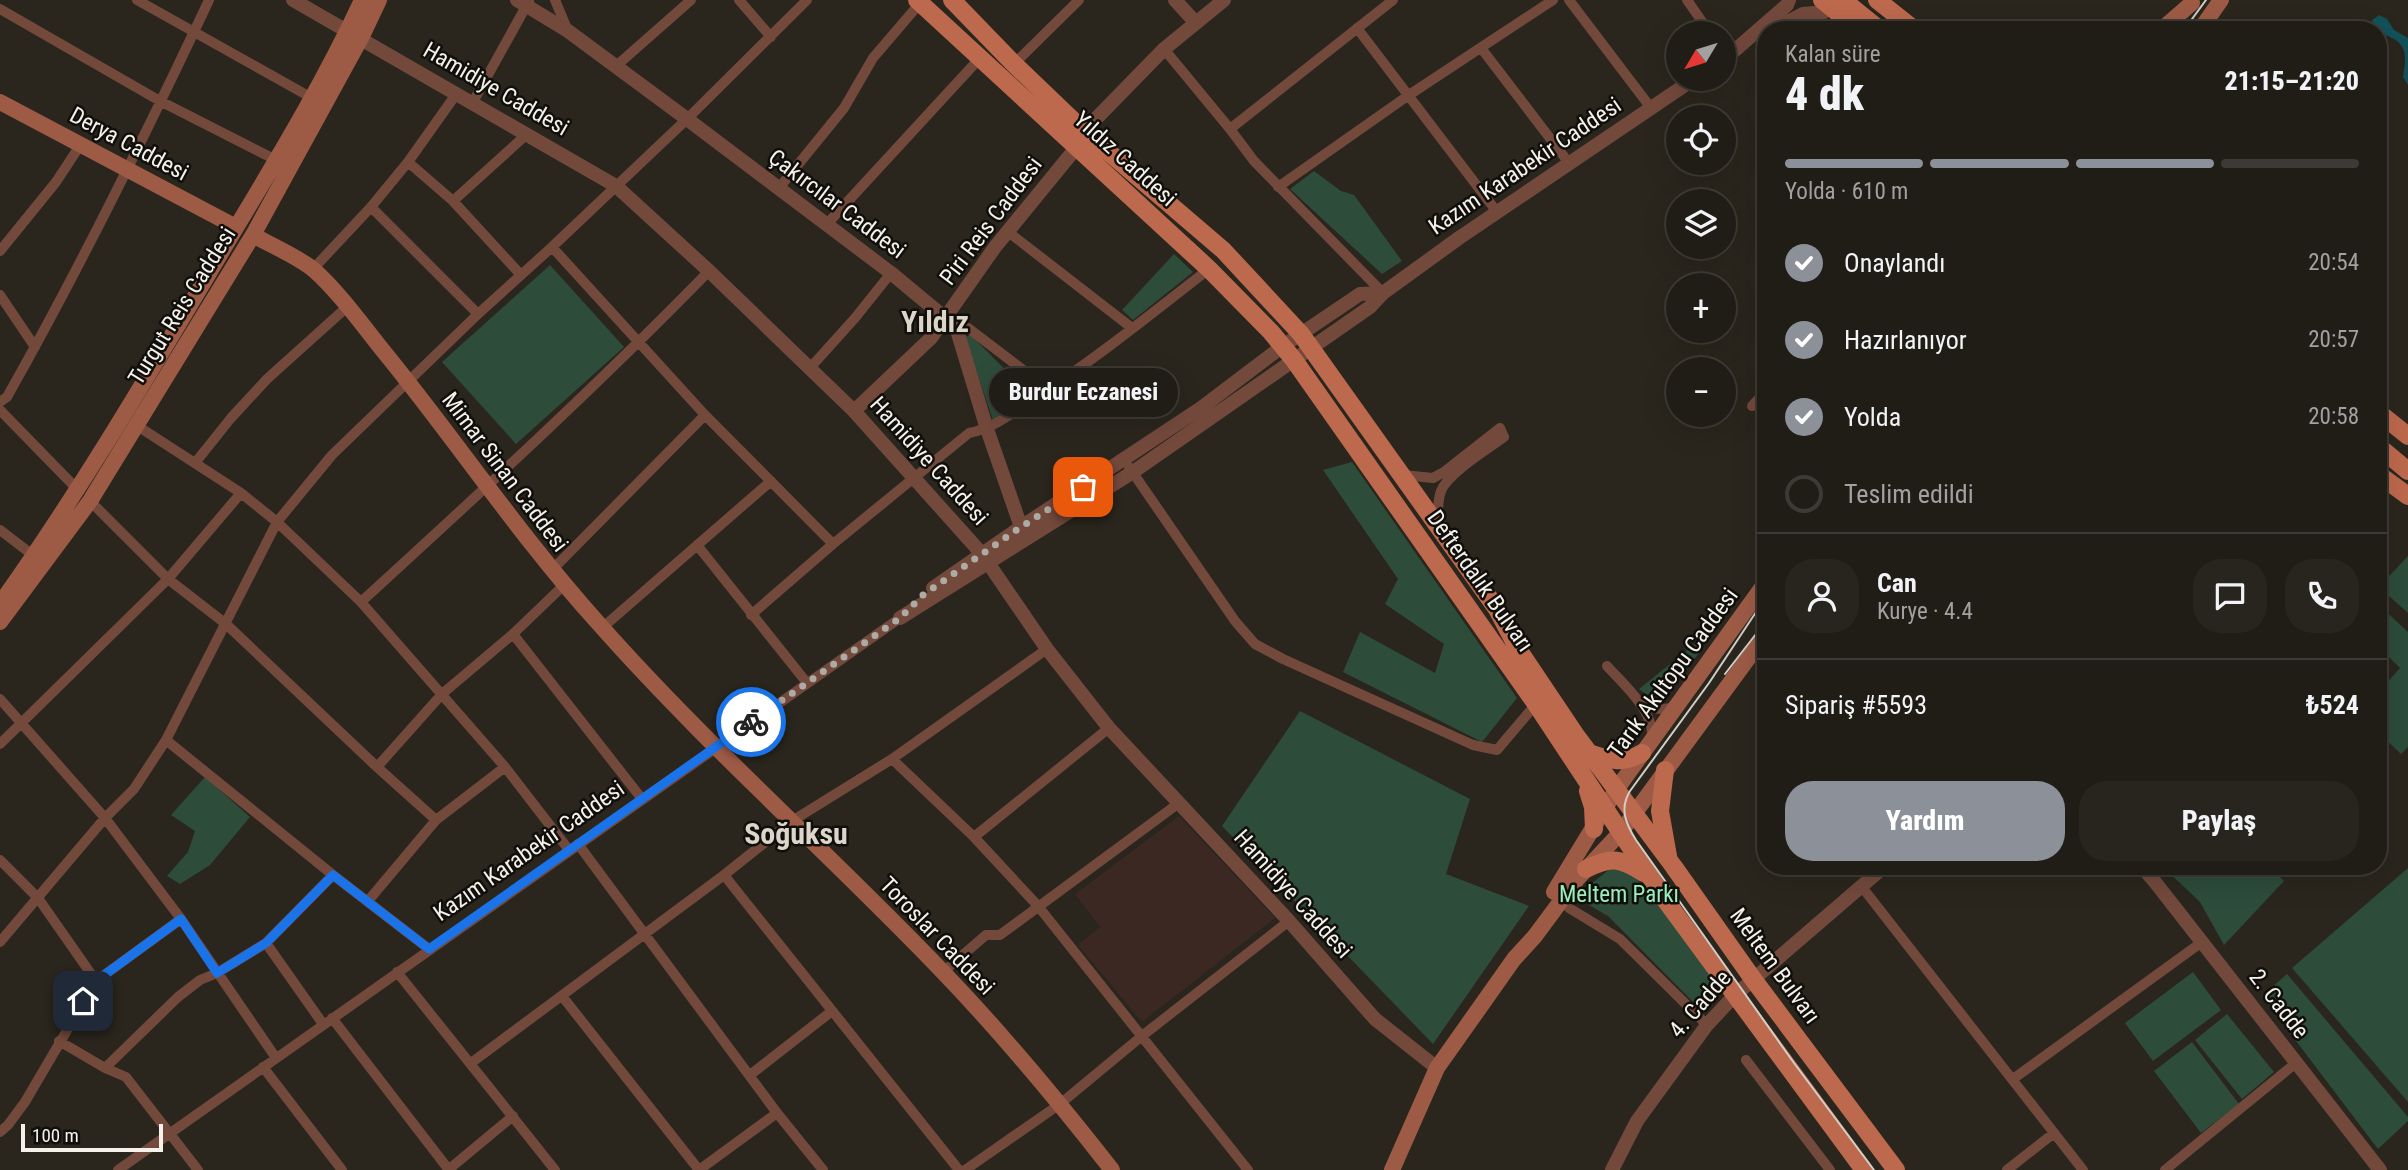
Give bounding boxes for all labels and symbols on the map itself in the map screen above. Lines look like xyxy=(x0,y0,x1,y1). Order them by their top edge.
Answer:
north arrow xyxy=(1666,21,1736,91)
street label: Hamidiye Caddesi xyxy=(418,36,574,142)
street label: Kazım Karabekir Caddesi xyxy=(1424,92,1626,240)
street label: Derya Caddesi xyxy=(65,102,193,186)
street label: Yıldız Caddesi xyxy=(1068,106,1182,212)
street label: Çakırcılar Caddesi xyxy=(763,144,911,264)
street label: Piri Reis Caddesi xyxy=(934,152,1048,290)
street label: Turgut Reis Caddesi xyxy=(123,222,241,390)
district label: Yıldız xyxy=(901,304,969,339)
callout: Burdur Eczanesi xyxy=(988,368,1178,417)
street label: Mimar Sinan Caddesi xyxy=(436,387,574,557)
street label: Hamidiye Caddesi xyxy=(864,391,994,531)
pin xyxy=(1053,457,1113,517)
street label: Defterdalık Bulvarı xyxy=(1421,505,1539,657)
street label: Tarık Akıltopu Caddesi xyxy=(1602,583,1744,763)
courier xyxy=(716,687,786,757)
street label: Kazım Karabekir Caddesi xyxy=(429,775,629,927)
district label: Soğuksu xyxy=(744,816,848,851)
street label: Hamidiye Caddesi xyxy=(1228,824,1358,964)
street label: Toroslar Caddesi xyxy=(874,872,1000,1000)
park label: Meltem Parkı xyxy=(1559,881,1679,908)
street label: Meltem Bulvarı xyxy=(1724,903,1826,1029)
street label: 2. Cadde xyxy=(2244,964,2314,1044)
street label: 4. Cadde xyxy=(1663,965,1737,1043)
pin xyxy=(53,971,113,1031)
scale bar xyxy=(21,1121,163,1153)

